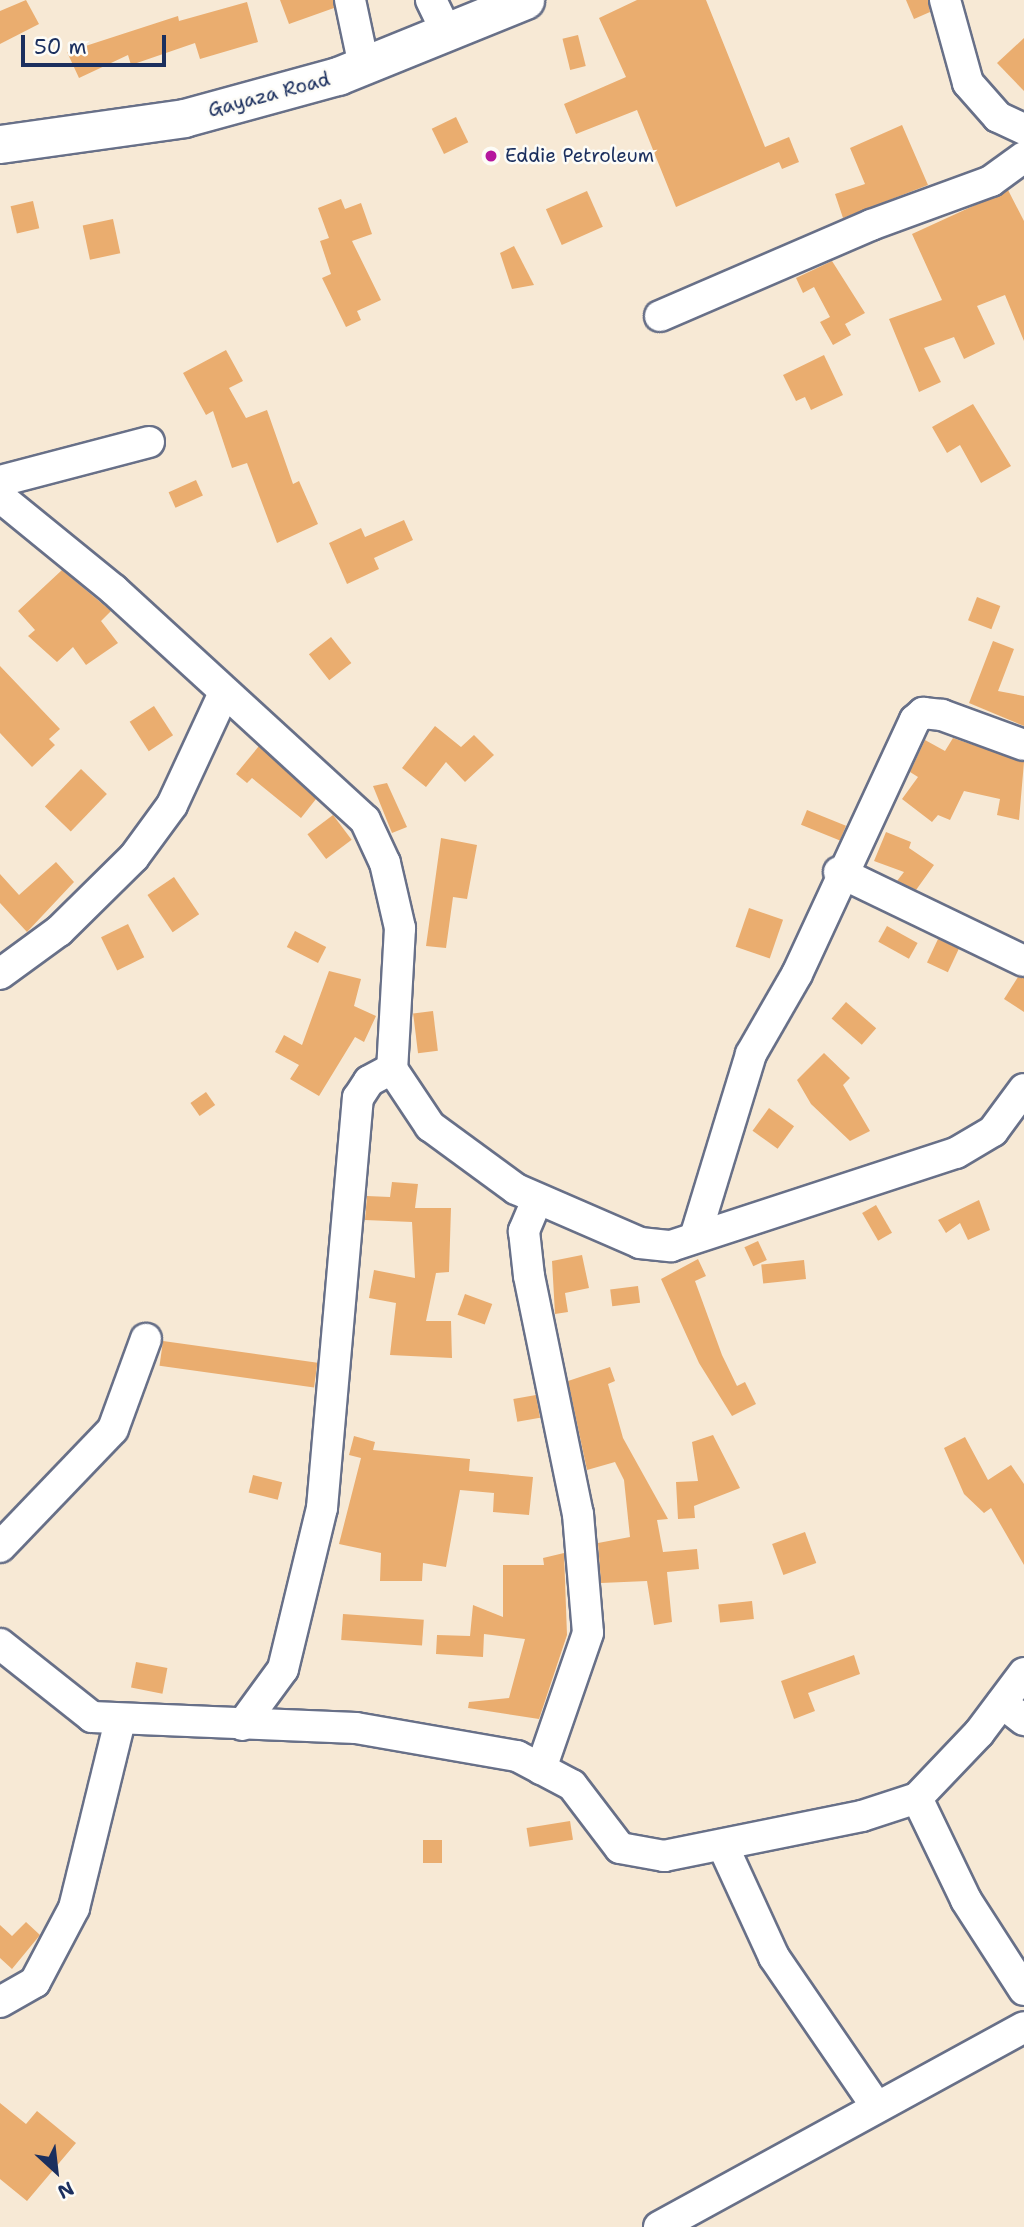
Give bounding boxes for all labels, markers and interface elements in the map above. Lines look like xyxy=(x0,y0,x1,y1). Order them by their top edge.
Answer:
scale bar xyxy=(24,21,170,65)
text: 50 m xyxy=(34,33,87,61)
street label: Gayaza Road xyxy=(206,68,332,122)
place label: Eddie Petroleum xyxy=(505,145,654,167)
marker: Eddie Petroleum xyxy=(483,148,499,164)
north arrow xyxy=(21,2136,91,2206)
text: N xyxy=(53,2176,78,2205)

